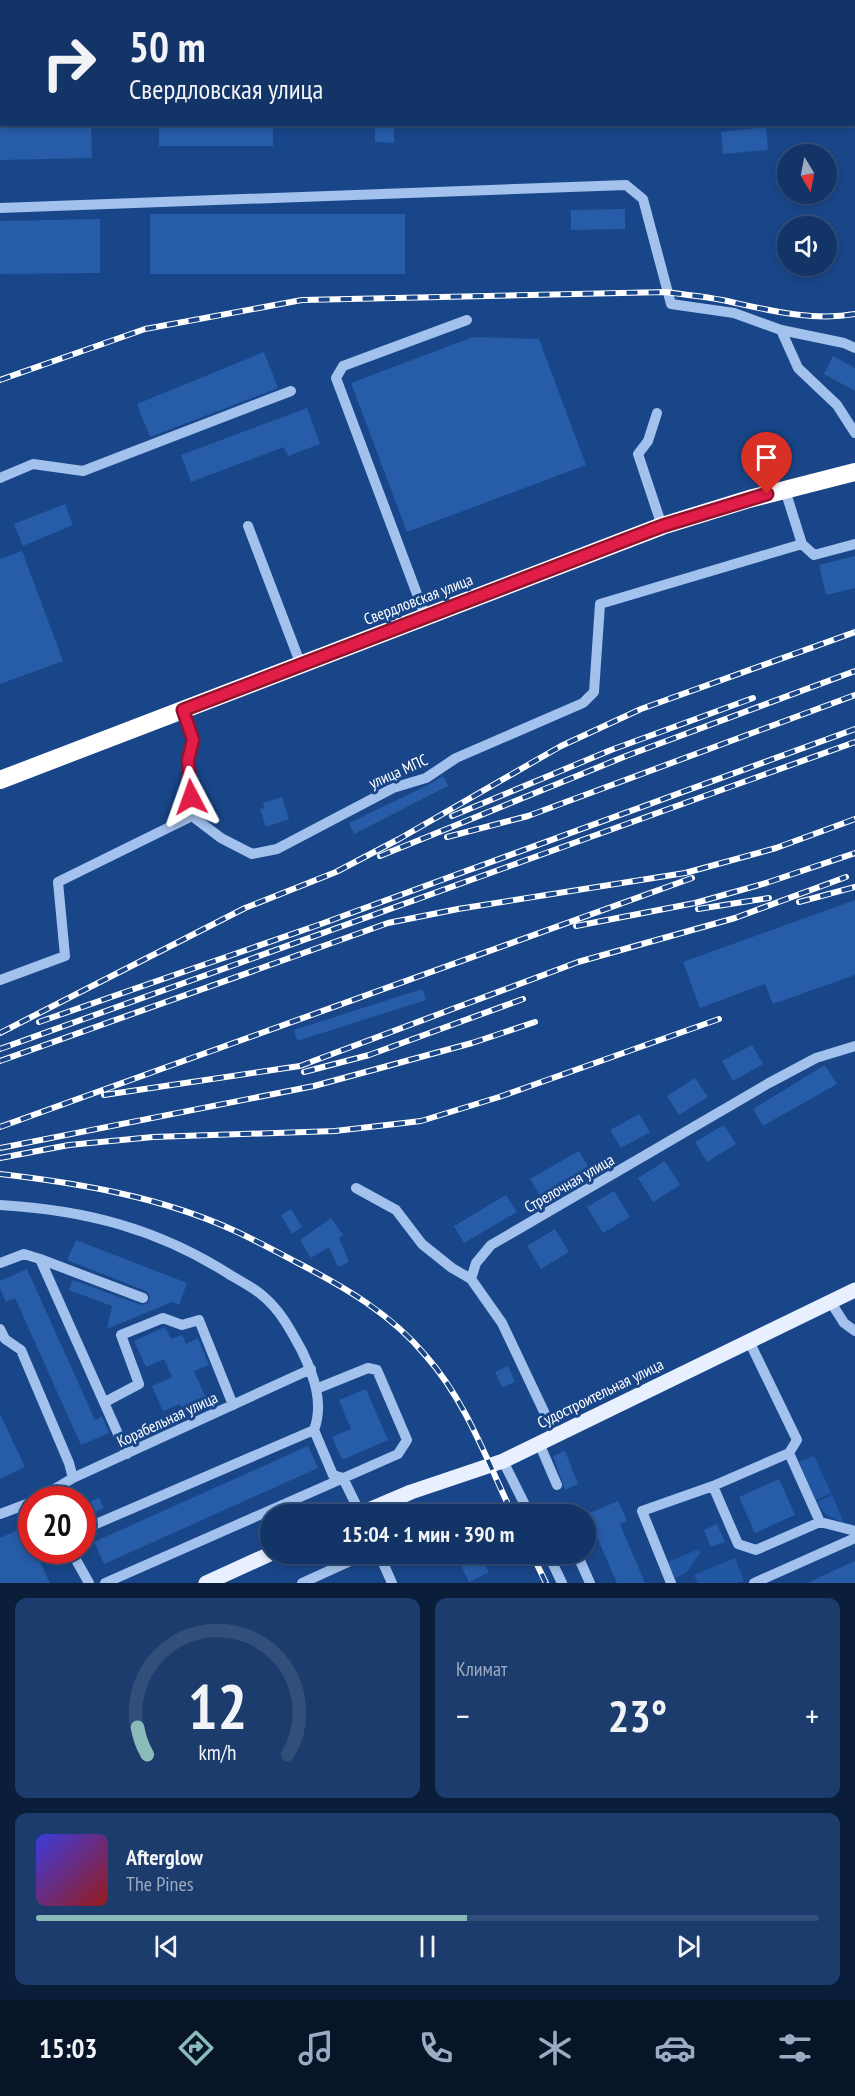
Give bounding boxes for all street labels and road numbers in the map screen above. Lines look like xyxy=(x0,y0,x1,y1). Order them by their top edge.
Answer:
street label: Свердловская улица xyxy=(361,569,475,629)
street label: улица МПС xyxy=(366,749,430,793)
street label: Стрелочная улица xyxy=(521,1149,617,1217)
street label: Судостроительная улица xyxy=(534,1354,666,1432)
street label: Корабельная улица xyxy=(113,1387,221,1451)

